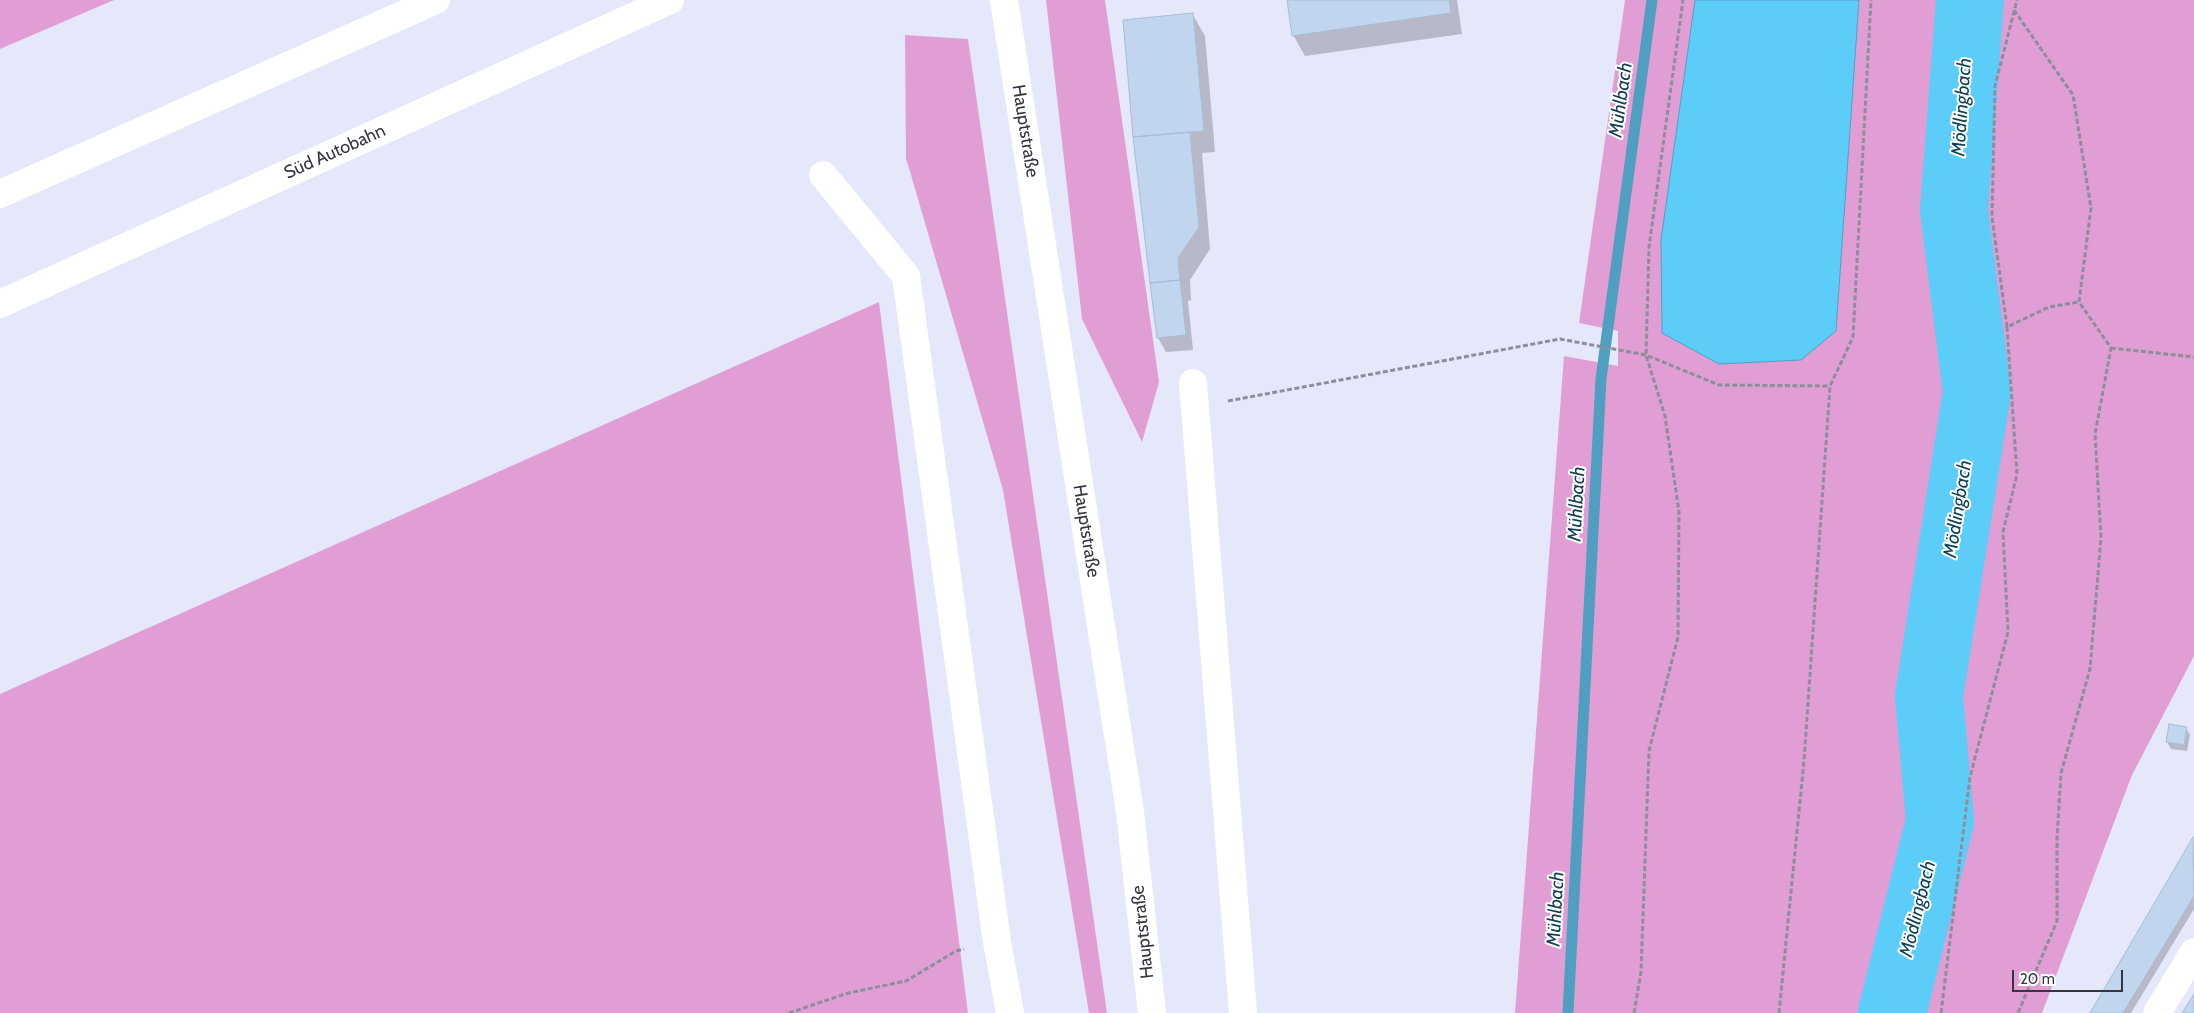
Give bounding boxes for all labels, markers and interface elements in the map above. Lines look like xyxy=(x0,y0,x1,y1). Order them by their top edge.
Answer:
water label: Mödlingbach xyxy=(1947,57,1977,157)
water label: Mühlbach xyxy=(1604,61,1638,139)
street label: Hauptstraße xyxy=(1007,83,1043,179)
street label: Süd Autobahn xyxy=(281,120,389,184)
water label: Mödlingbach xyxy=(1939,459,1977,559)
water label: Mühlbach xyxy=(1564,466,1590,542)
street label: Hauptstraße xyxy=(1068,483,1104,579)
water label: Mödlingbach xyxy=(1895,859,1941,959)
water label: Mühlbach xyxy=(1543,871,1569,947)
street label: Hauptstraße xyxy=(1127,884,1159,980)
scale bar xyxy=(2014,960,2125,992)
text: 20 m xyxy=(2020,970,2055,988)

